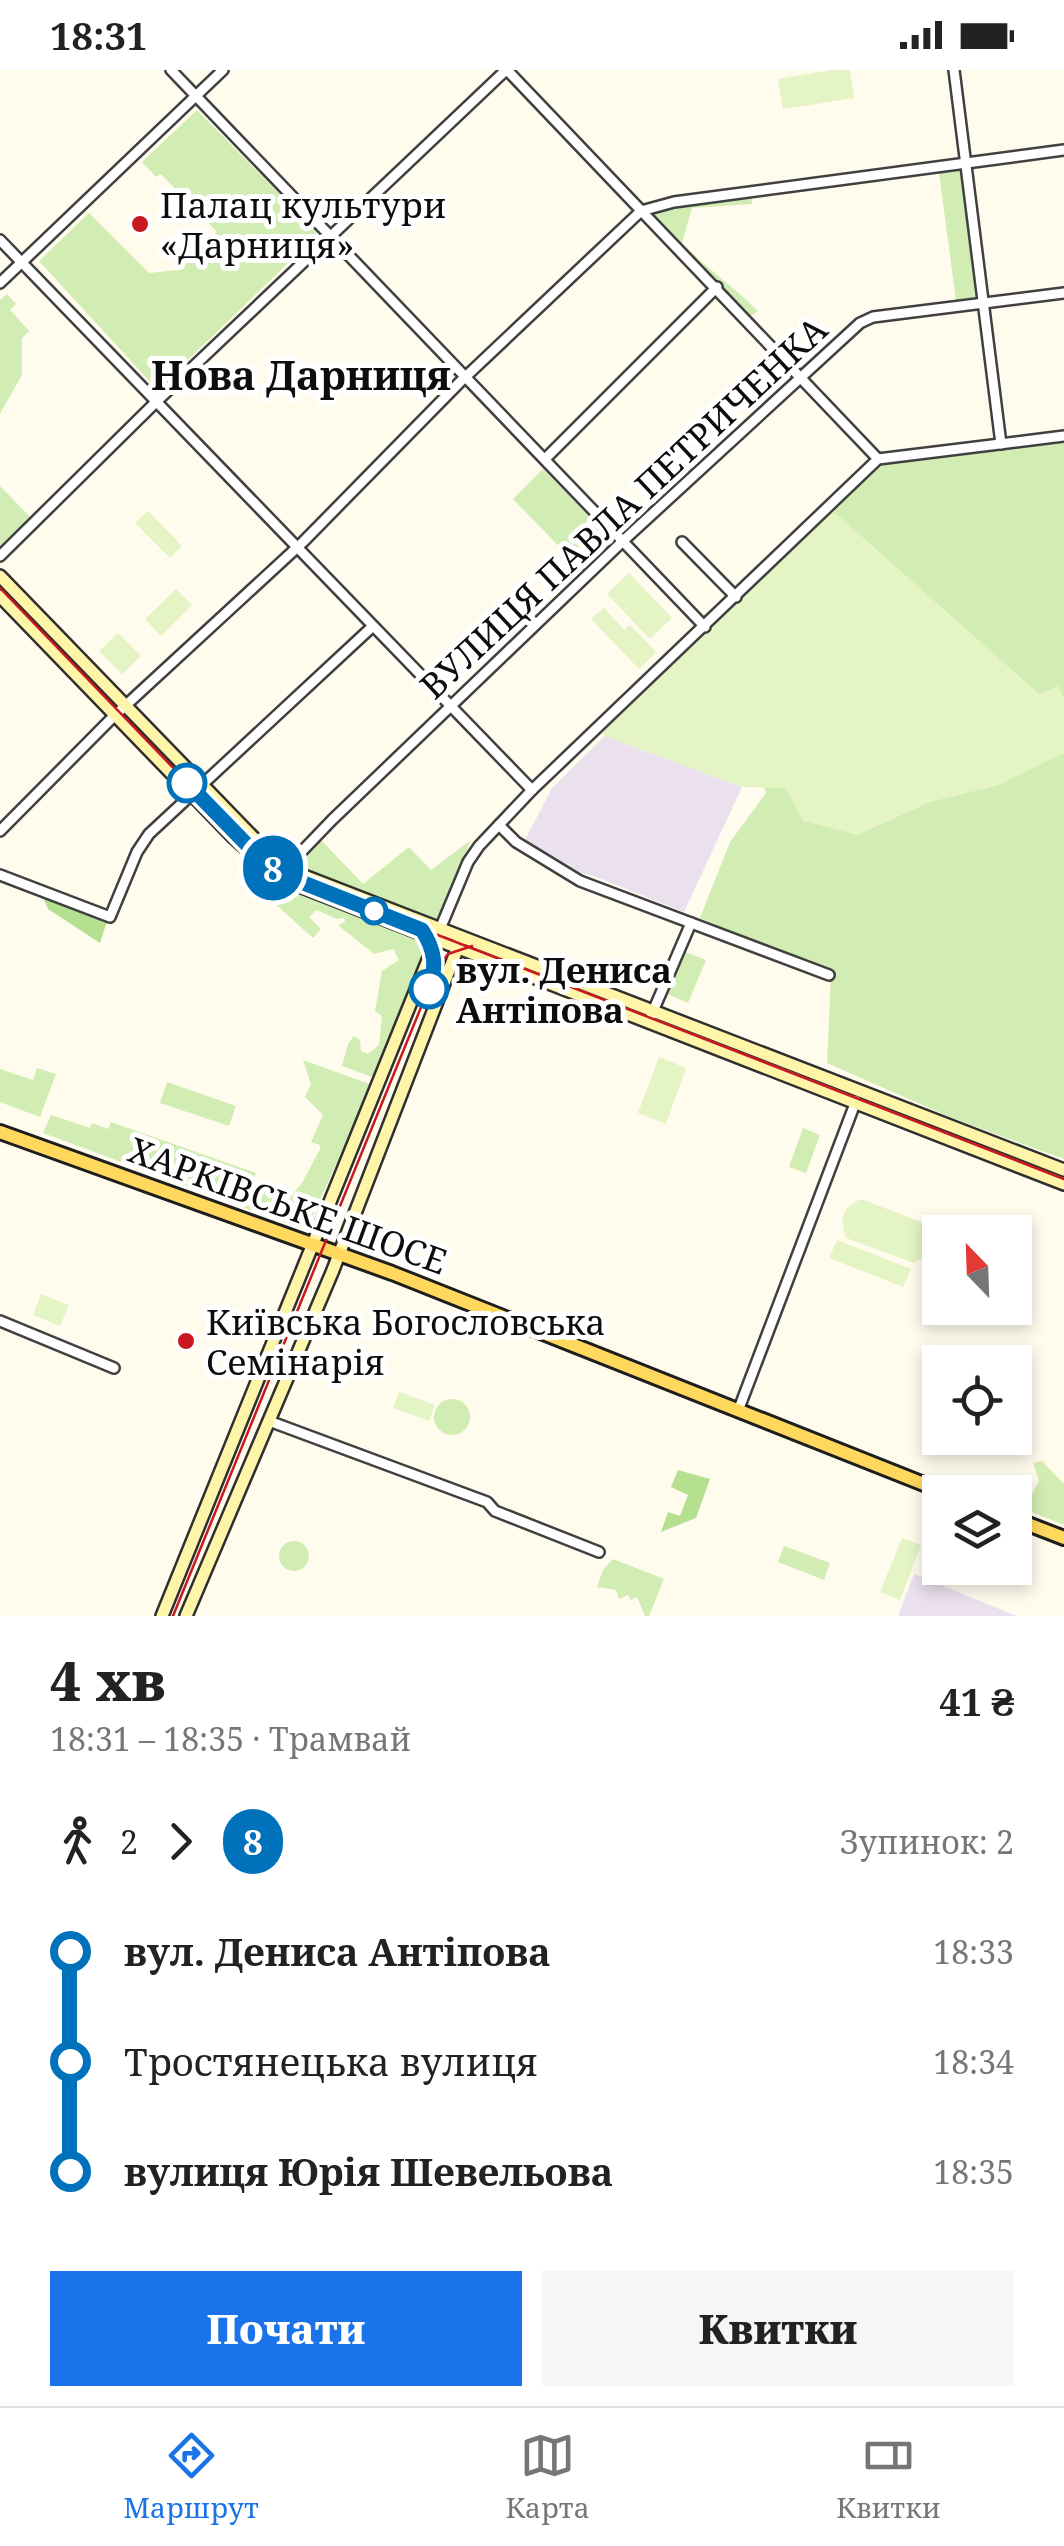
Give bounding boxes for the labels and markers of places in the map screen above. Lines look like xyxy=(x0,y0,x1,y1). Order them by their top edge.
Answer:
place label: Палац культури «Дарниця» xyxy=(160,181,446,268)
marker: Палац культури «Дарниця» xyxy=(129,213,151,235)
unlabelled marker xyxy=(168,764,206,802)
unlabelled marker xyxy=(361,898,387,924)
place label: вул. Дениса Антіпова xyxy=(456,946,672,1033)
marker: вул. Дениса Антіпова xyxy=(410,970,448,1008)
place label: Київська Богословська Семінарія xyxy=(206,1298,606,1385)
marker: Київська Богословська Семінарія xyxy=(175,1330,197,1352)

